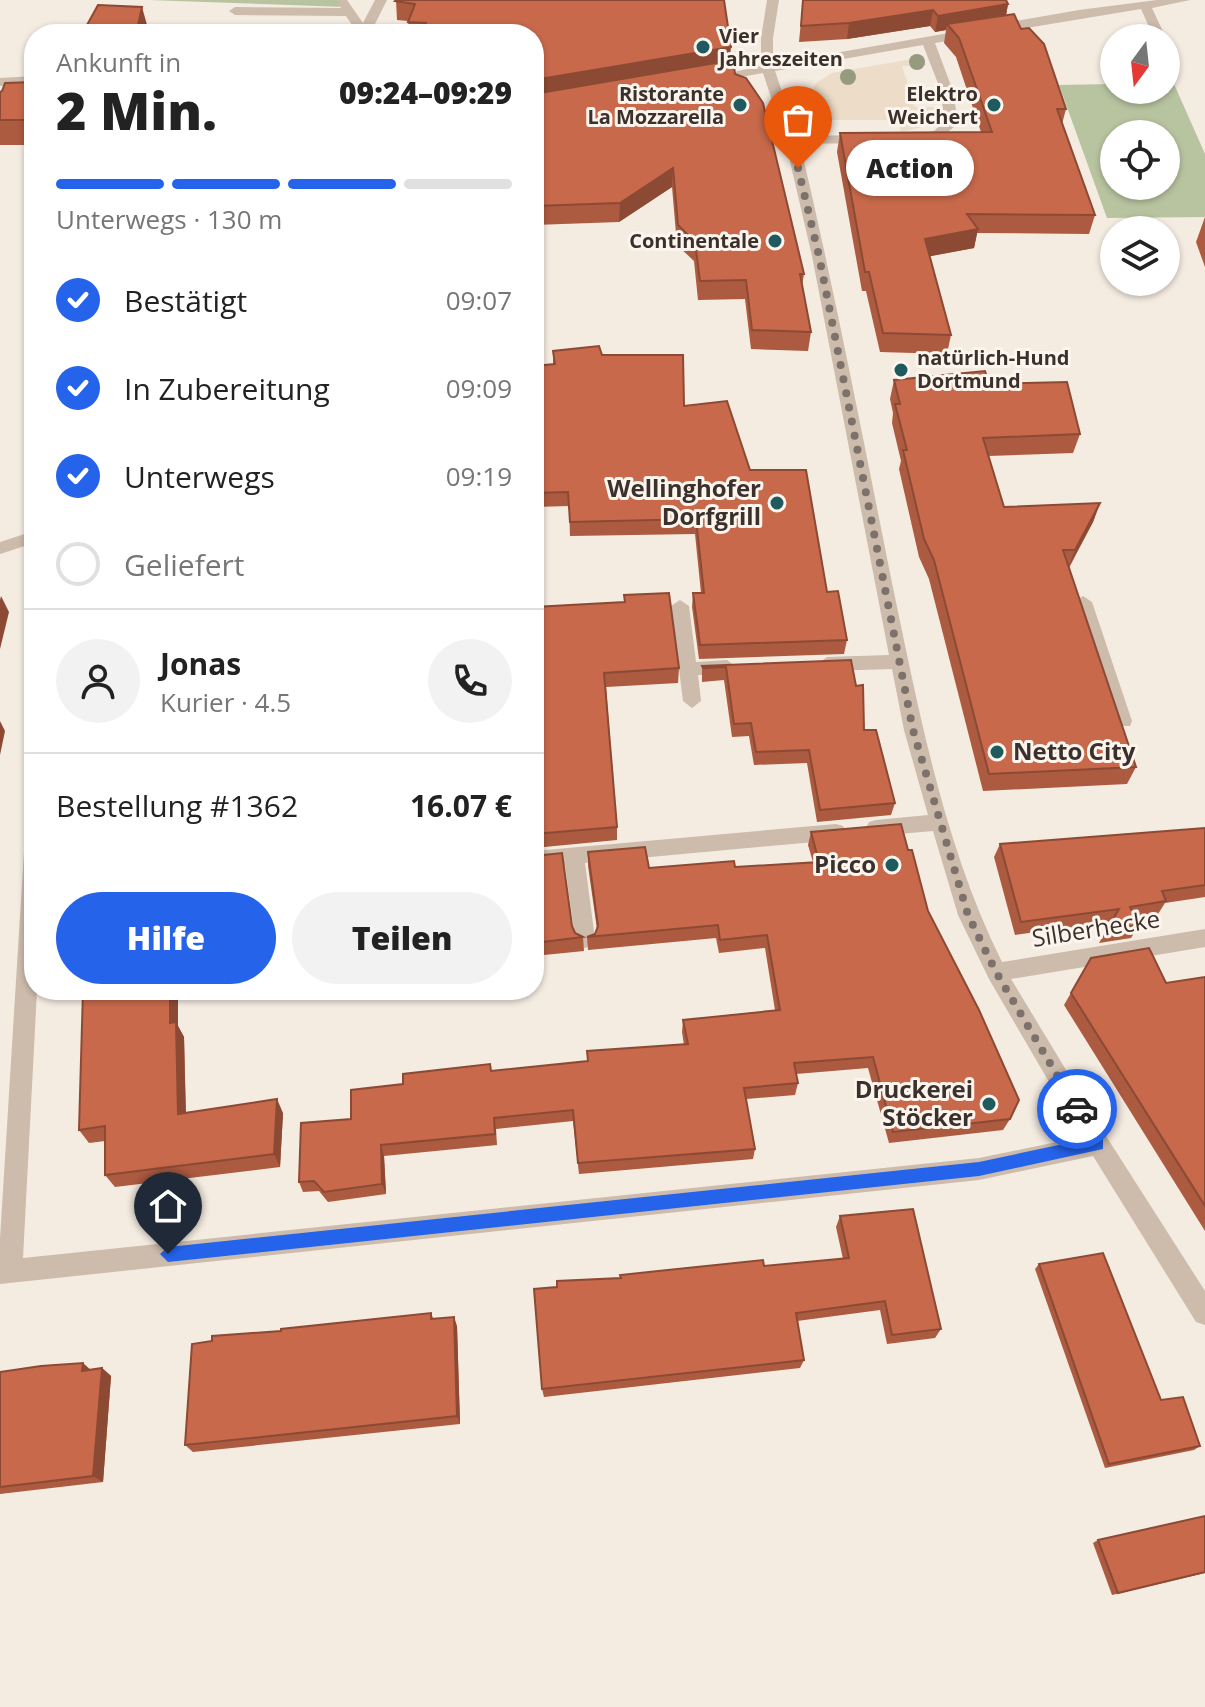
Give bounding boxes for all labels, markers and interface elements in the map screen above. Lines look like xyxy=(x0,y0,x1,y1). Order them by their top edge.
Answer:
place label: Vier Jahreszeiten xyxy=(717,22,843,72)
north arrow xyxy=(1100,24,1180,104)
map controls xyxy=(1100,24,1180,296)
marker: Vier Jahreszeiten xyxy=(694,38,712,56)
text: Ankunft in xyxy=(56,44,181,80)
text: 09:24–09:29 xyxy=(339,72,512,113)
text: 2 Min. xyxy=(56,74,217,145)
place label: Ristorante La Mozzarella xyxy=(587,80,724,130)
place label: Elektro Weichert xyxy=(888,80,978,130)
pin xyxy=(764,86,832,168)
marker: Ristorante La Mozzarella xyxy=(731,96,749,114)
marker: Elektro Weichert xyxy=(985,96,1003,114)
icon: bag xyxy=(776,98,820,142)
button: locate xyxy=(1100,120,1180,200)
callout: Action xyxy=(846,140,974,196)
text: Action xyxy=(866,150,954,186)
text: Unterwegs · 130 m xyxy=(56,201,282,237)
button: layers xyxy=(1100,216,1180,296)
place label: Continentale xyxy=(629,227,759,254)
marker: Continentale xyxy=(766,232,784,250)
icon: check xyxy=(56,278,100,322)
text: Bestätigt xyxy=(124,280,247,321)
text: 09:07 xyxy=(446,282,512,318)
place label: natürlich-Hund Dortmund xyxy=(917,344,1069,394)
marker: natürlich-Hund Dortmund xyxy=(892,361,910,379)
icon: check xyxy=(56,366,100,410)
text: In Zubereitung xyxy=(124,368,330,409)
text: 09:09 xyxy=(446,370,512,406)
icon: check xyxy=(56,454,100,498)
text: Unterwegs xyxy=(124,456,275,497)
text: 09:19 xyxy=(446,458,512,494)
place label: Wellinghofer Dorfgrill xyxy=(607,471,761,532)
marker: Wellinghofer Dorfgrill xyxy=(768,494,786,512)
text: Geliefert xyxy=(124,544,245,585)
button: person xyxy=(56,639,140,723)
button: phone xyxy=(428,639,512,723)
text: Jonas xyxy=(160,643,241,684)
text: Kurier · 4.5 xyxy=(160,684,291,720)
place label: Netto City xyxy=(1013,734,1136,767)
marker: Netto City xyxy=(988,743,1006,761)
text: Bestellung #1362 xyxy=(56,785,298,826)
text: 16.07 € xyxy=(410,785,512,826)
place label: Picco xyxy=(814,847,876,880)
marker: Picco xyxy=(883,856,901,874)
button: Hilfe xyxy=(56,892,276,984)
button: Teilen xyxy=(292,892,512,984)
street label: Silberhecke xyxy=(1029,901,1162,954)
courier xyxy=(1037,1069,1117,1149)
place label: Druckerei Stöcker xyxy=(855,1072,973,1133)
icon: car xyxy=(1055,1087,1099,1131)
marker: Druckerei Stöcker xyxy=(980,1095,998,1113)
pin xyxy=(134,1172,202,1254)
icon: home xyxy=(146,1184,190,1228)

